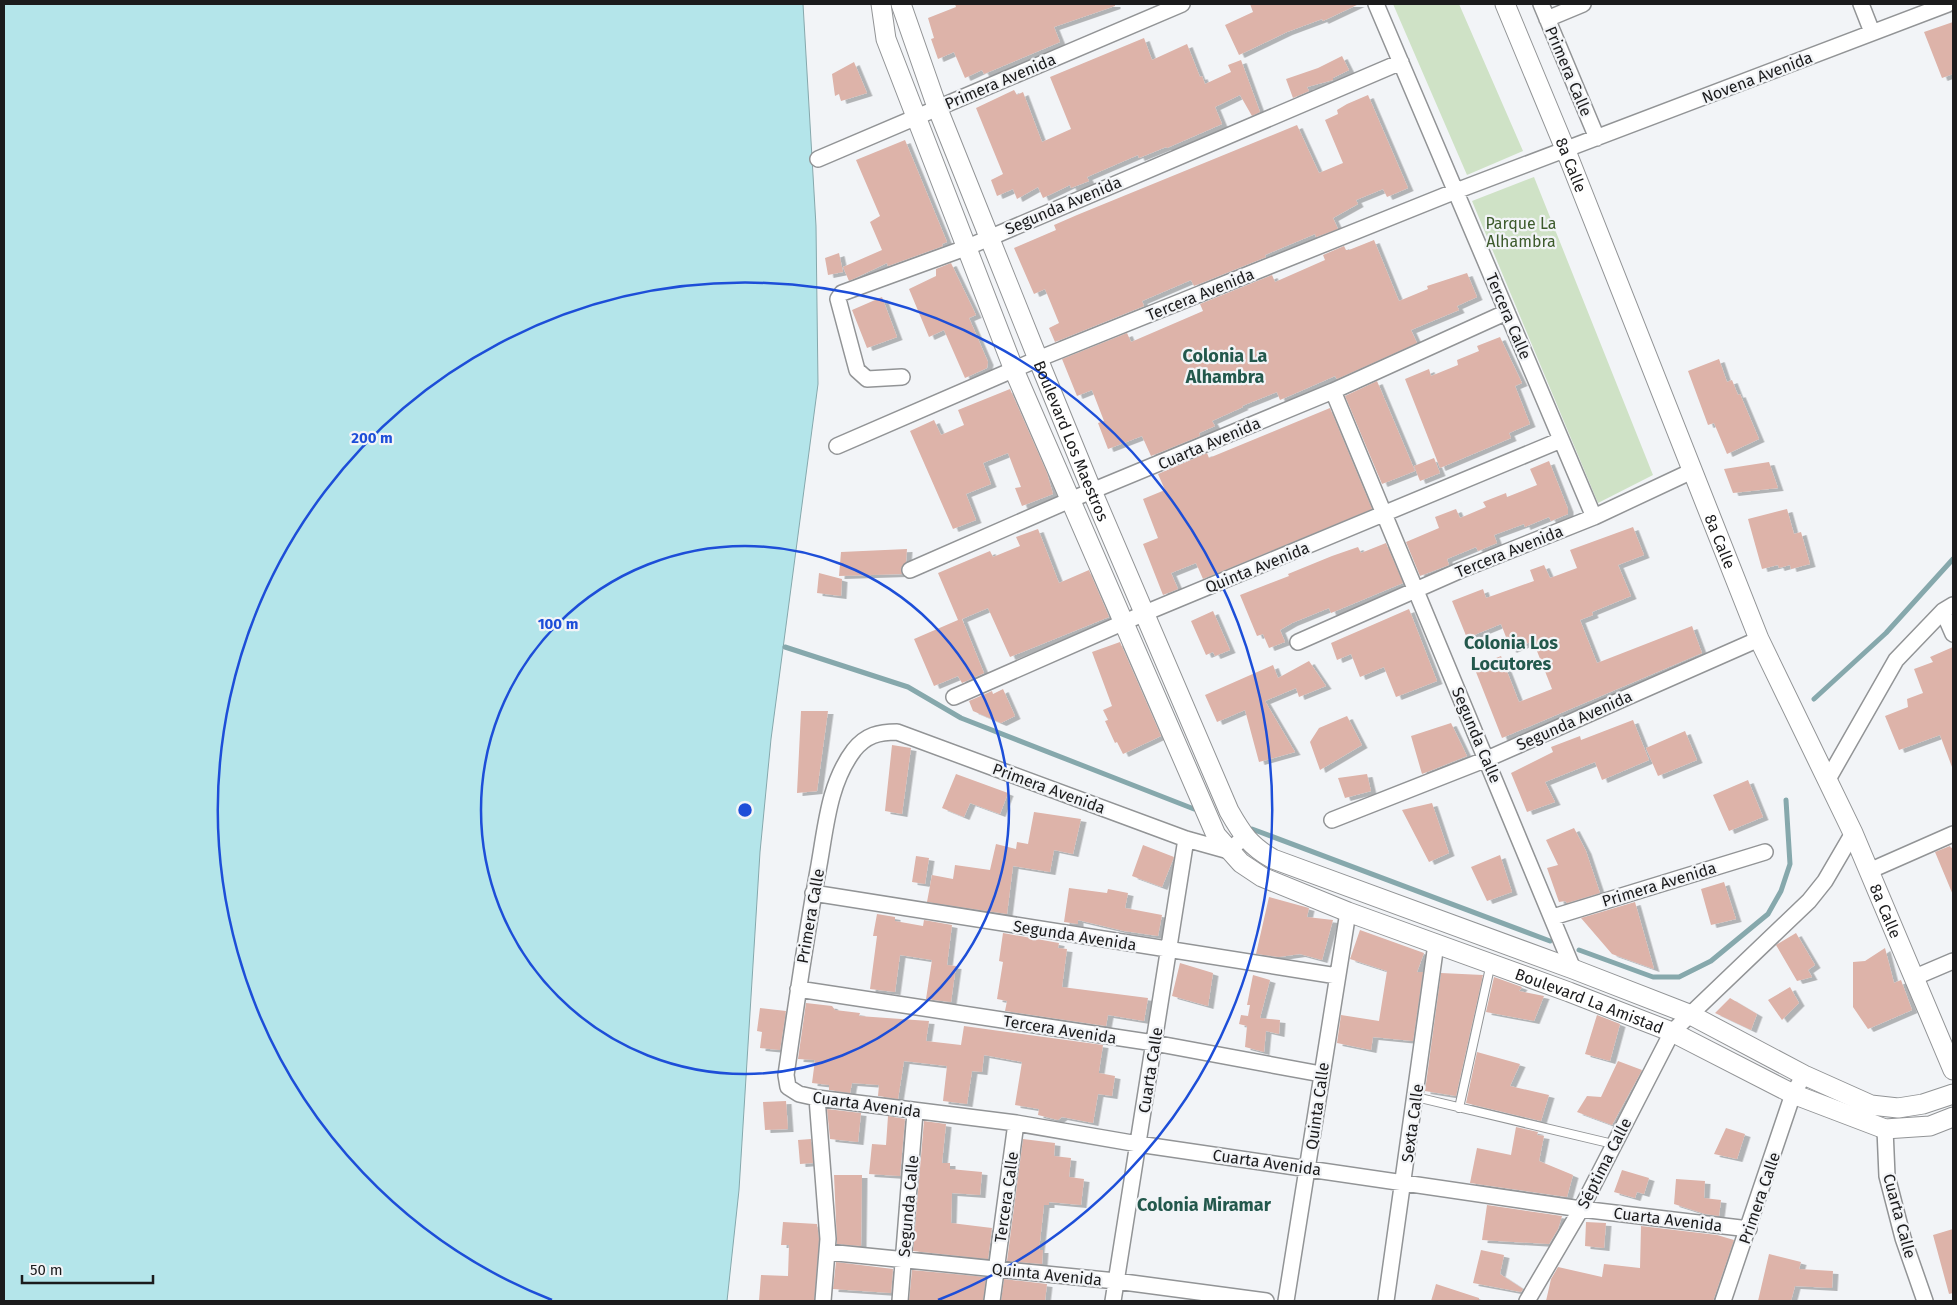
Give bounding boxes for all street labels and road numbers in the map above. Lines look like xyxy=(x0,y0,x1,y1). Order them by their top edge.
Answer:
street label: Primera Calle xyxy=(1541,23,1596,119)
street label: Novena Avenida xyxy=(1699,48,1815,107)
street label: Primera Avenida xyxy=(942,50,1058,113)
street label: 8a Calle xyxy=(1551,135,1590,195)
street label: Segunda Avenida xyxy=(1002,172,1124,239)
street label: Tercera Avenida xyxy=(1144,264,1257,325)
street label: Tercera Calle xyxy=(1482,270,1535,362)
street label: Boulevard Los Maestros xyxy=(1030,358,1113,524)
street label: Cuarta Avenida xyxy=(1155,413,1263,474)
street label: 8a Calle xyxy=(1701,512,1739,572)
street label: Tercera Avenida xyxy=(1453,521,1566,582)
street label: Quinta Avenida xyxy=(1202,538,1312,597)
street label: Segunda Calle xyxy=(1448,684,1505,786)
street label: Segunda Avenida xyxy=(1513,686,1635,754)
street label: Primera Avenida xyxy=(990,759,1108,818)
street label: Primera Avenida xyxy=(1600,858,1719,911)
street label: Primera Calle xyxy=(793,867,828,965)
street label: 8a Calle xyxy=(1866,881,1905,941)
street label: Segunda Avenida xyxy=(1012,916,1138,955)
street label: Boulevard La Amistad xyxy=(1512,964,1666,1038)
street label: Tercera Avenida xyxy=(1002,1011,1118,1048)
street label: Cuarta Calle xyxy=(1134,1026,1167,1114)
street label: Quinta Calle xyxy=(1302,1061,1333,1151)
street label: Sexta Calle xyxy=(1398,1083,1427,1164)
street label: Cuarta Avenida xyxy=(811,1087,922,1122)
street label: Séptima Calle xyxy=(1573,1115,1635,1212)
street label: Cuarta Avenida xyxy=(1211,1145,1322,1180)
street label: Tercera Calle xyxy=(991,1150,1022,1244)
street label: Primera Calle xyxy=(1735,1150,1784,1247)
street label: Segunda Calle xyxy=(895,1154,922,1258)
street label: Cuarta Calle xyxy=(1879,1172,1920,1261)
street label: Cuarta Avenida xyxy=(1613,1203,1723,1236)
street label: Quinta Avenida xyxy=(991,1259,1103,1290)

